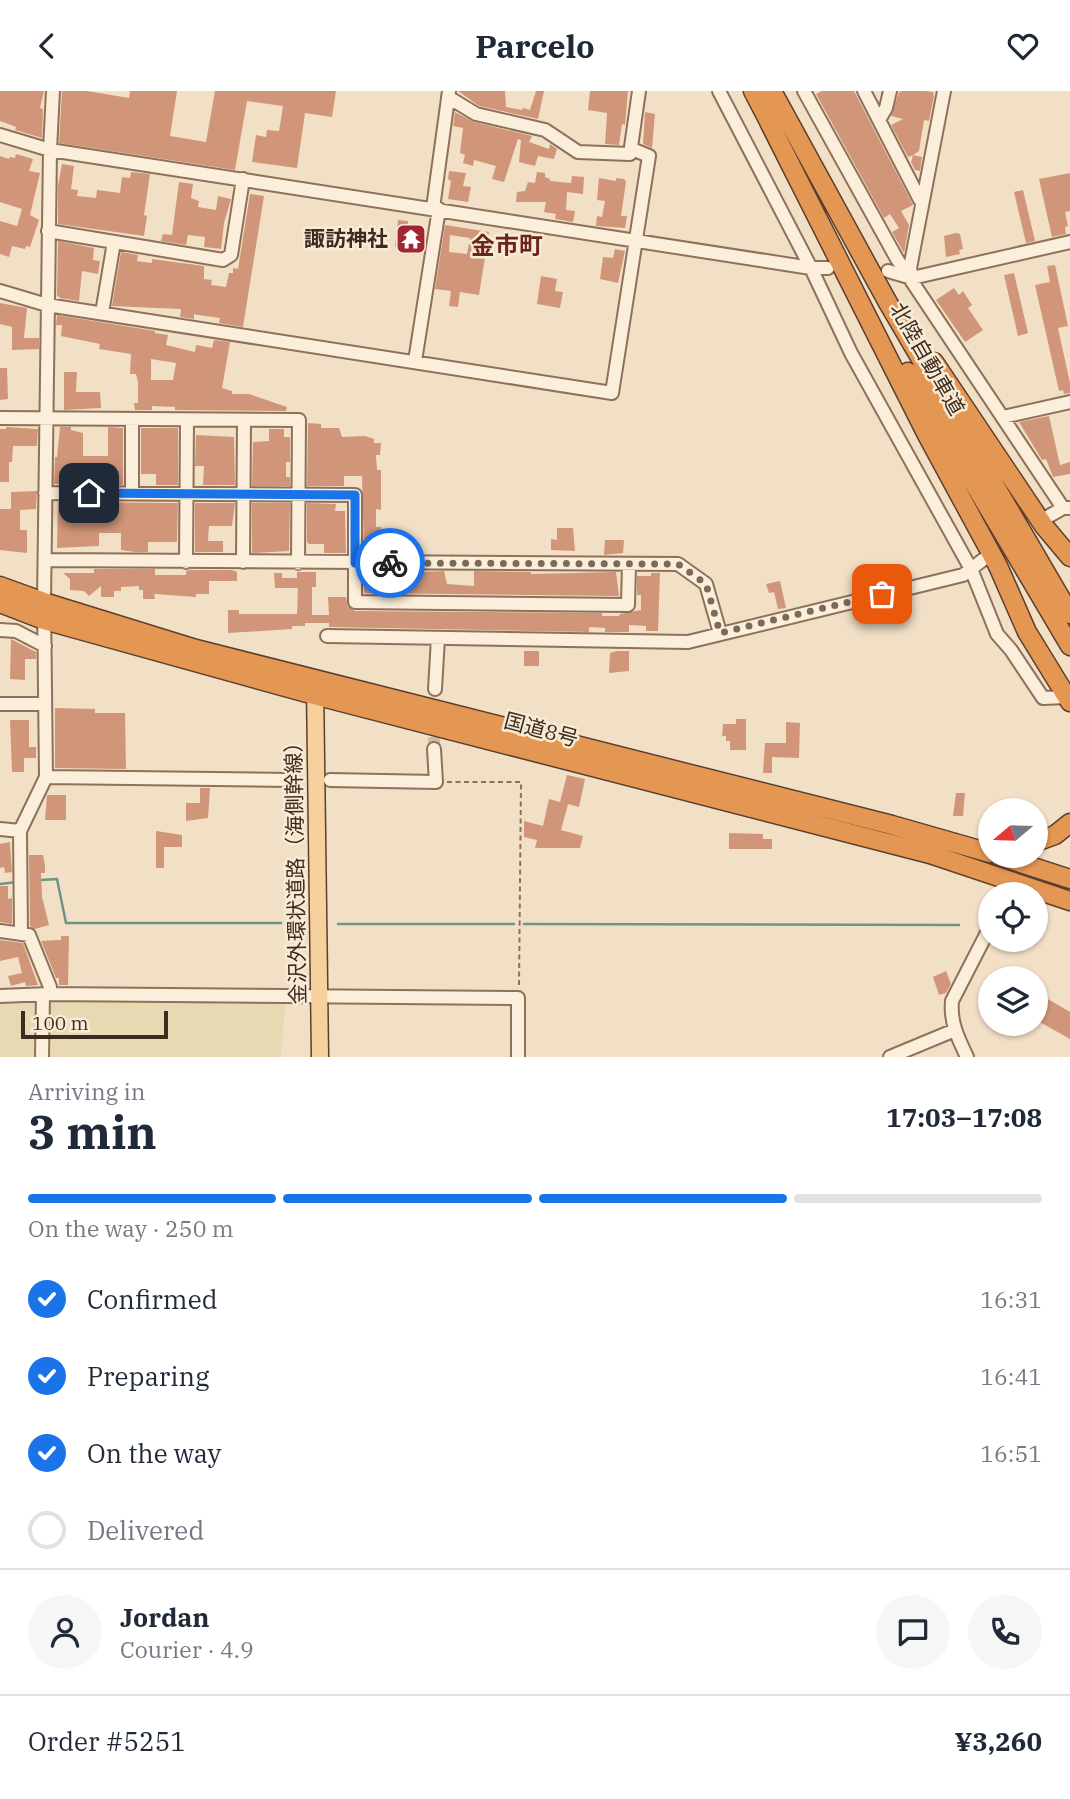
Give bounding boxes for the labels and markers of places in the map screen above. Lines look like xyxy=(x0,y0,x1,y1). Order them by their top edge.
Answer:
temple icon: 諏訪神社 xyxy=(394,222,428,256)
place label: 諏訪神社 xyxy=(304,224,388,252)
pin xyxy=(59,463,119,523)
pin xyxy=(852,564,912,624)

